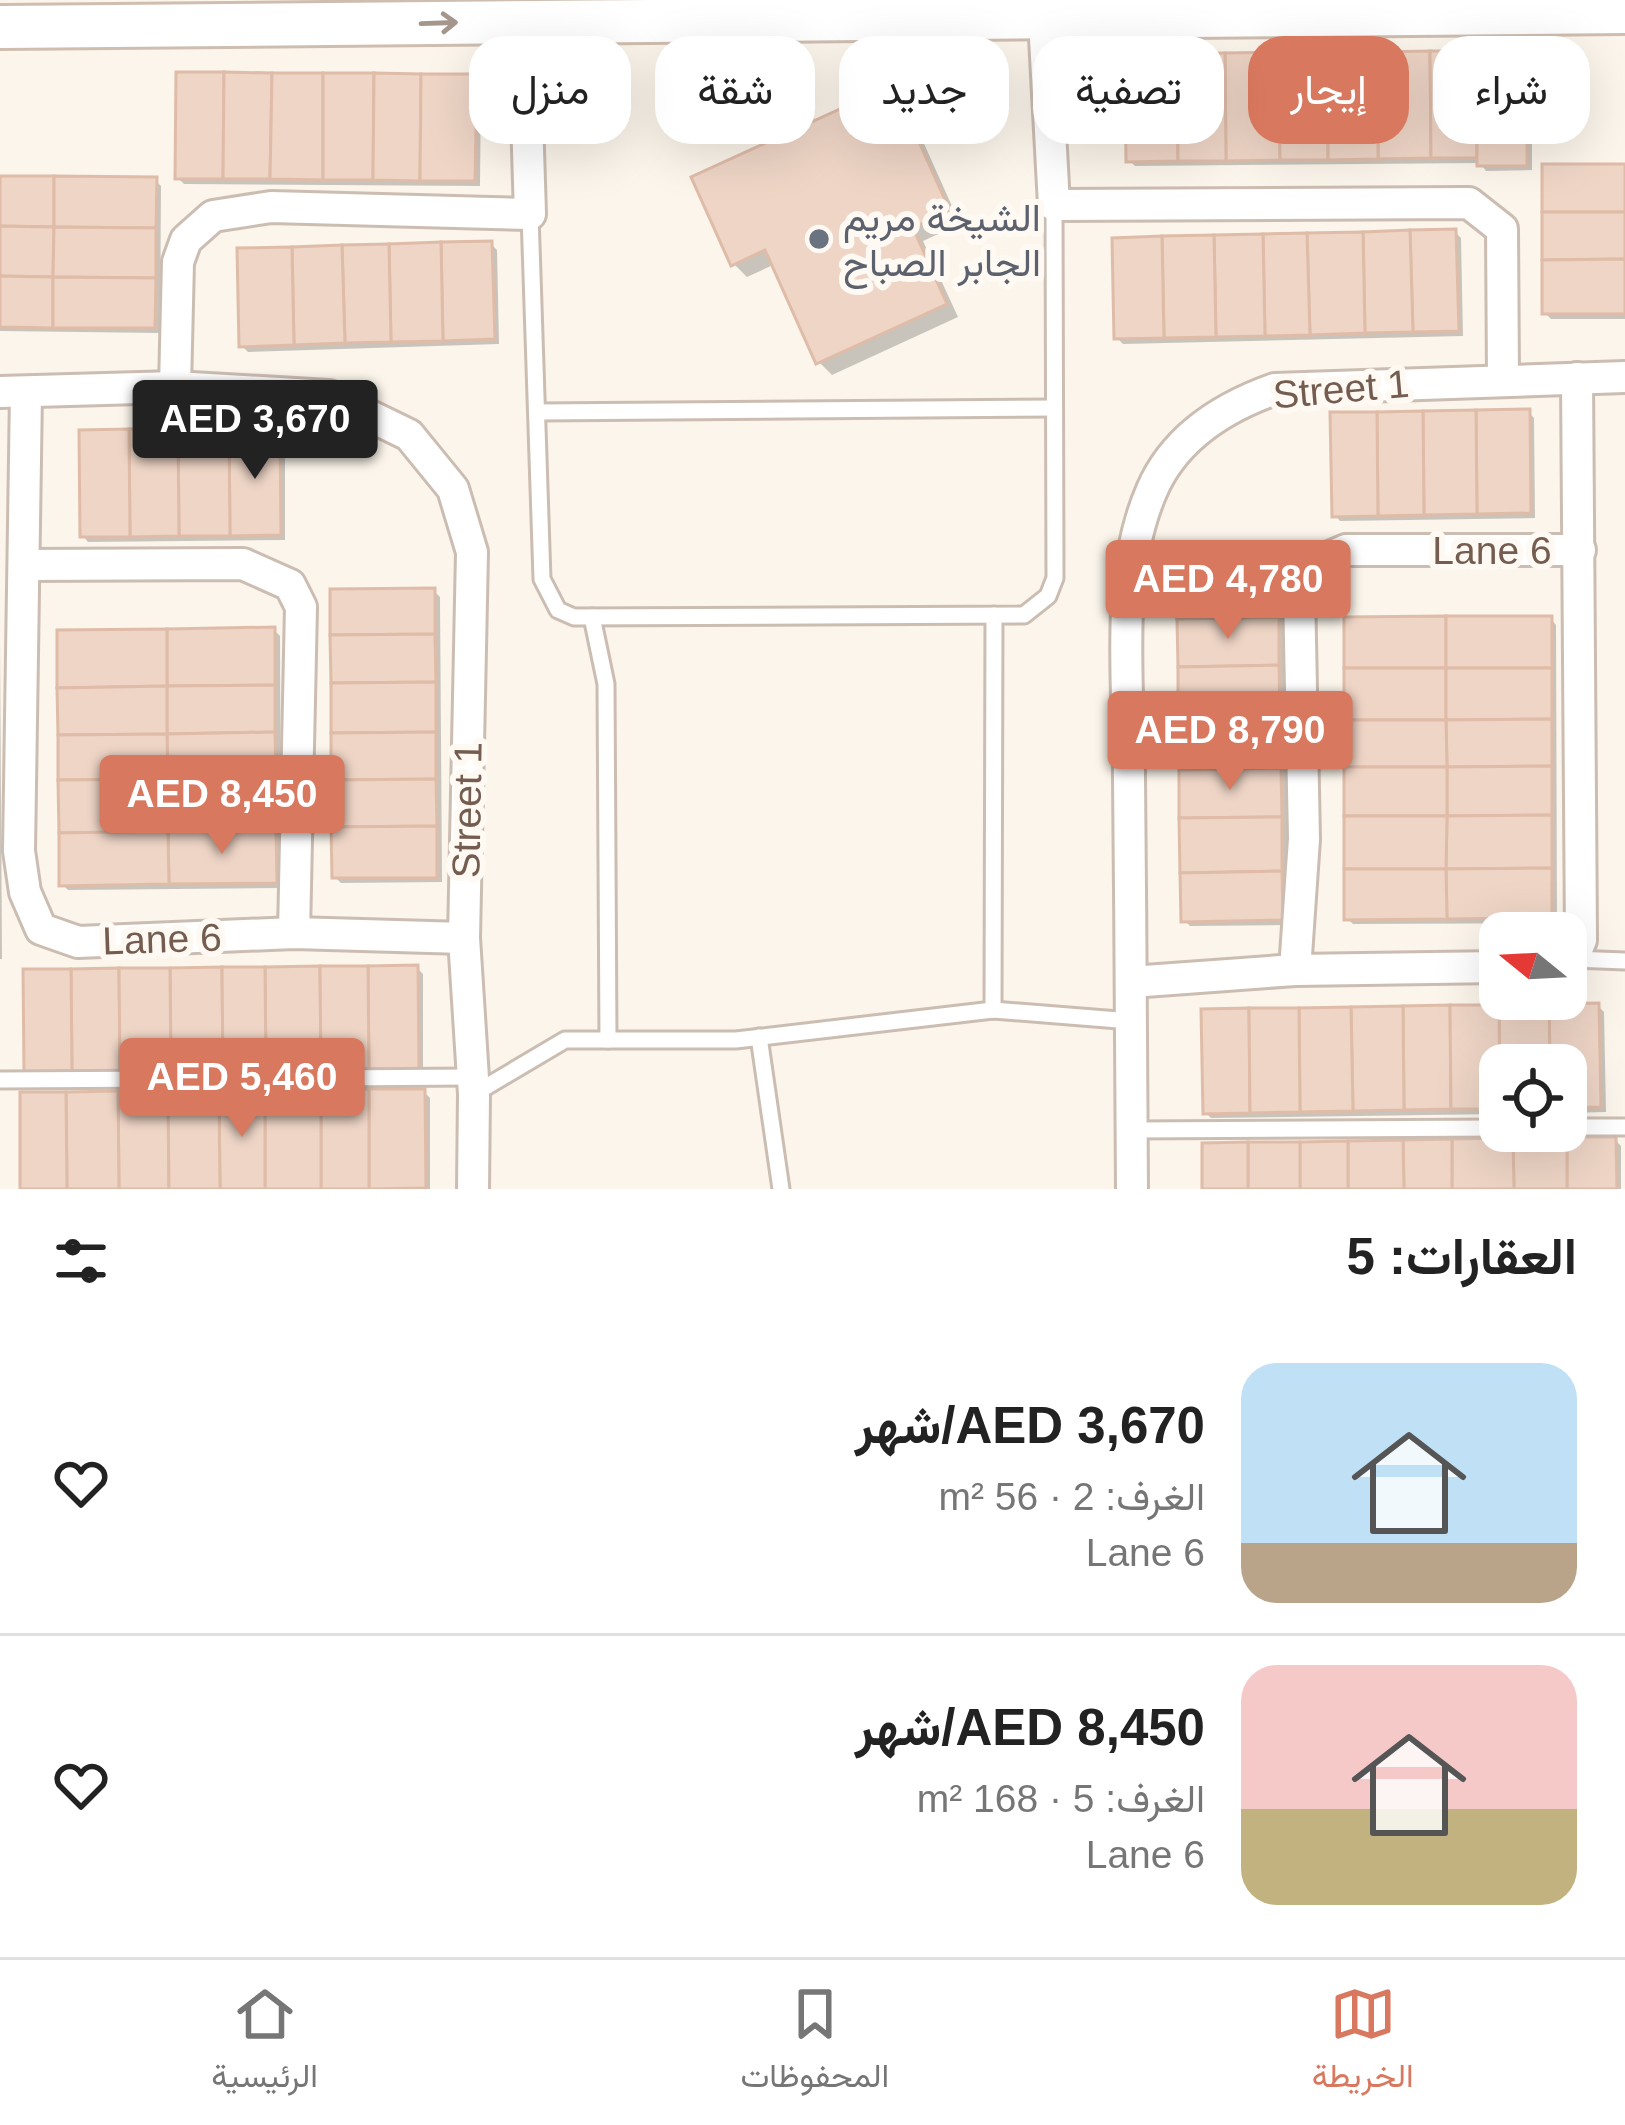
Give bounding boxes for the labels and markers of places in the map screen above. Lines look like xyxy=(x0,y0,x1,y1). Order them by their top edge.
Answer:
place label: الشيخة مريم الجابر الصباح xyxy=(843,196,1041,289)
marker: الشيخة مريم الجابر الصباح xyxy=(806,226,832,252)
pin: AED 3,670 xyxy=(118,380,392,482)
pin: AED 4,780 xyxy=(1091,540,1365,642)
pin: AED 8,790 xyxy=(1093,691,1367,793)
pin: AED 8,450 xyxy=(85,755,359,857)
pin: AED 5,460 xyxy=(105,1038,379,1140)

